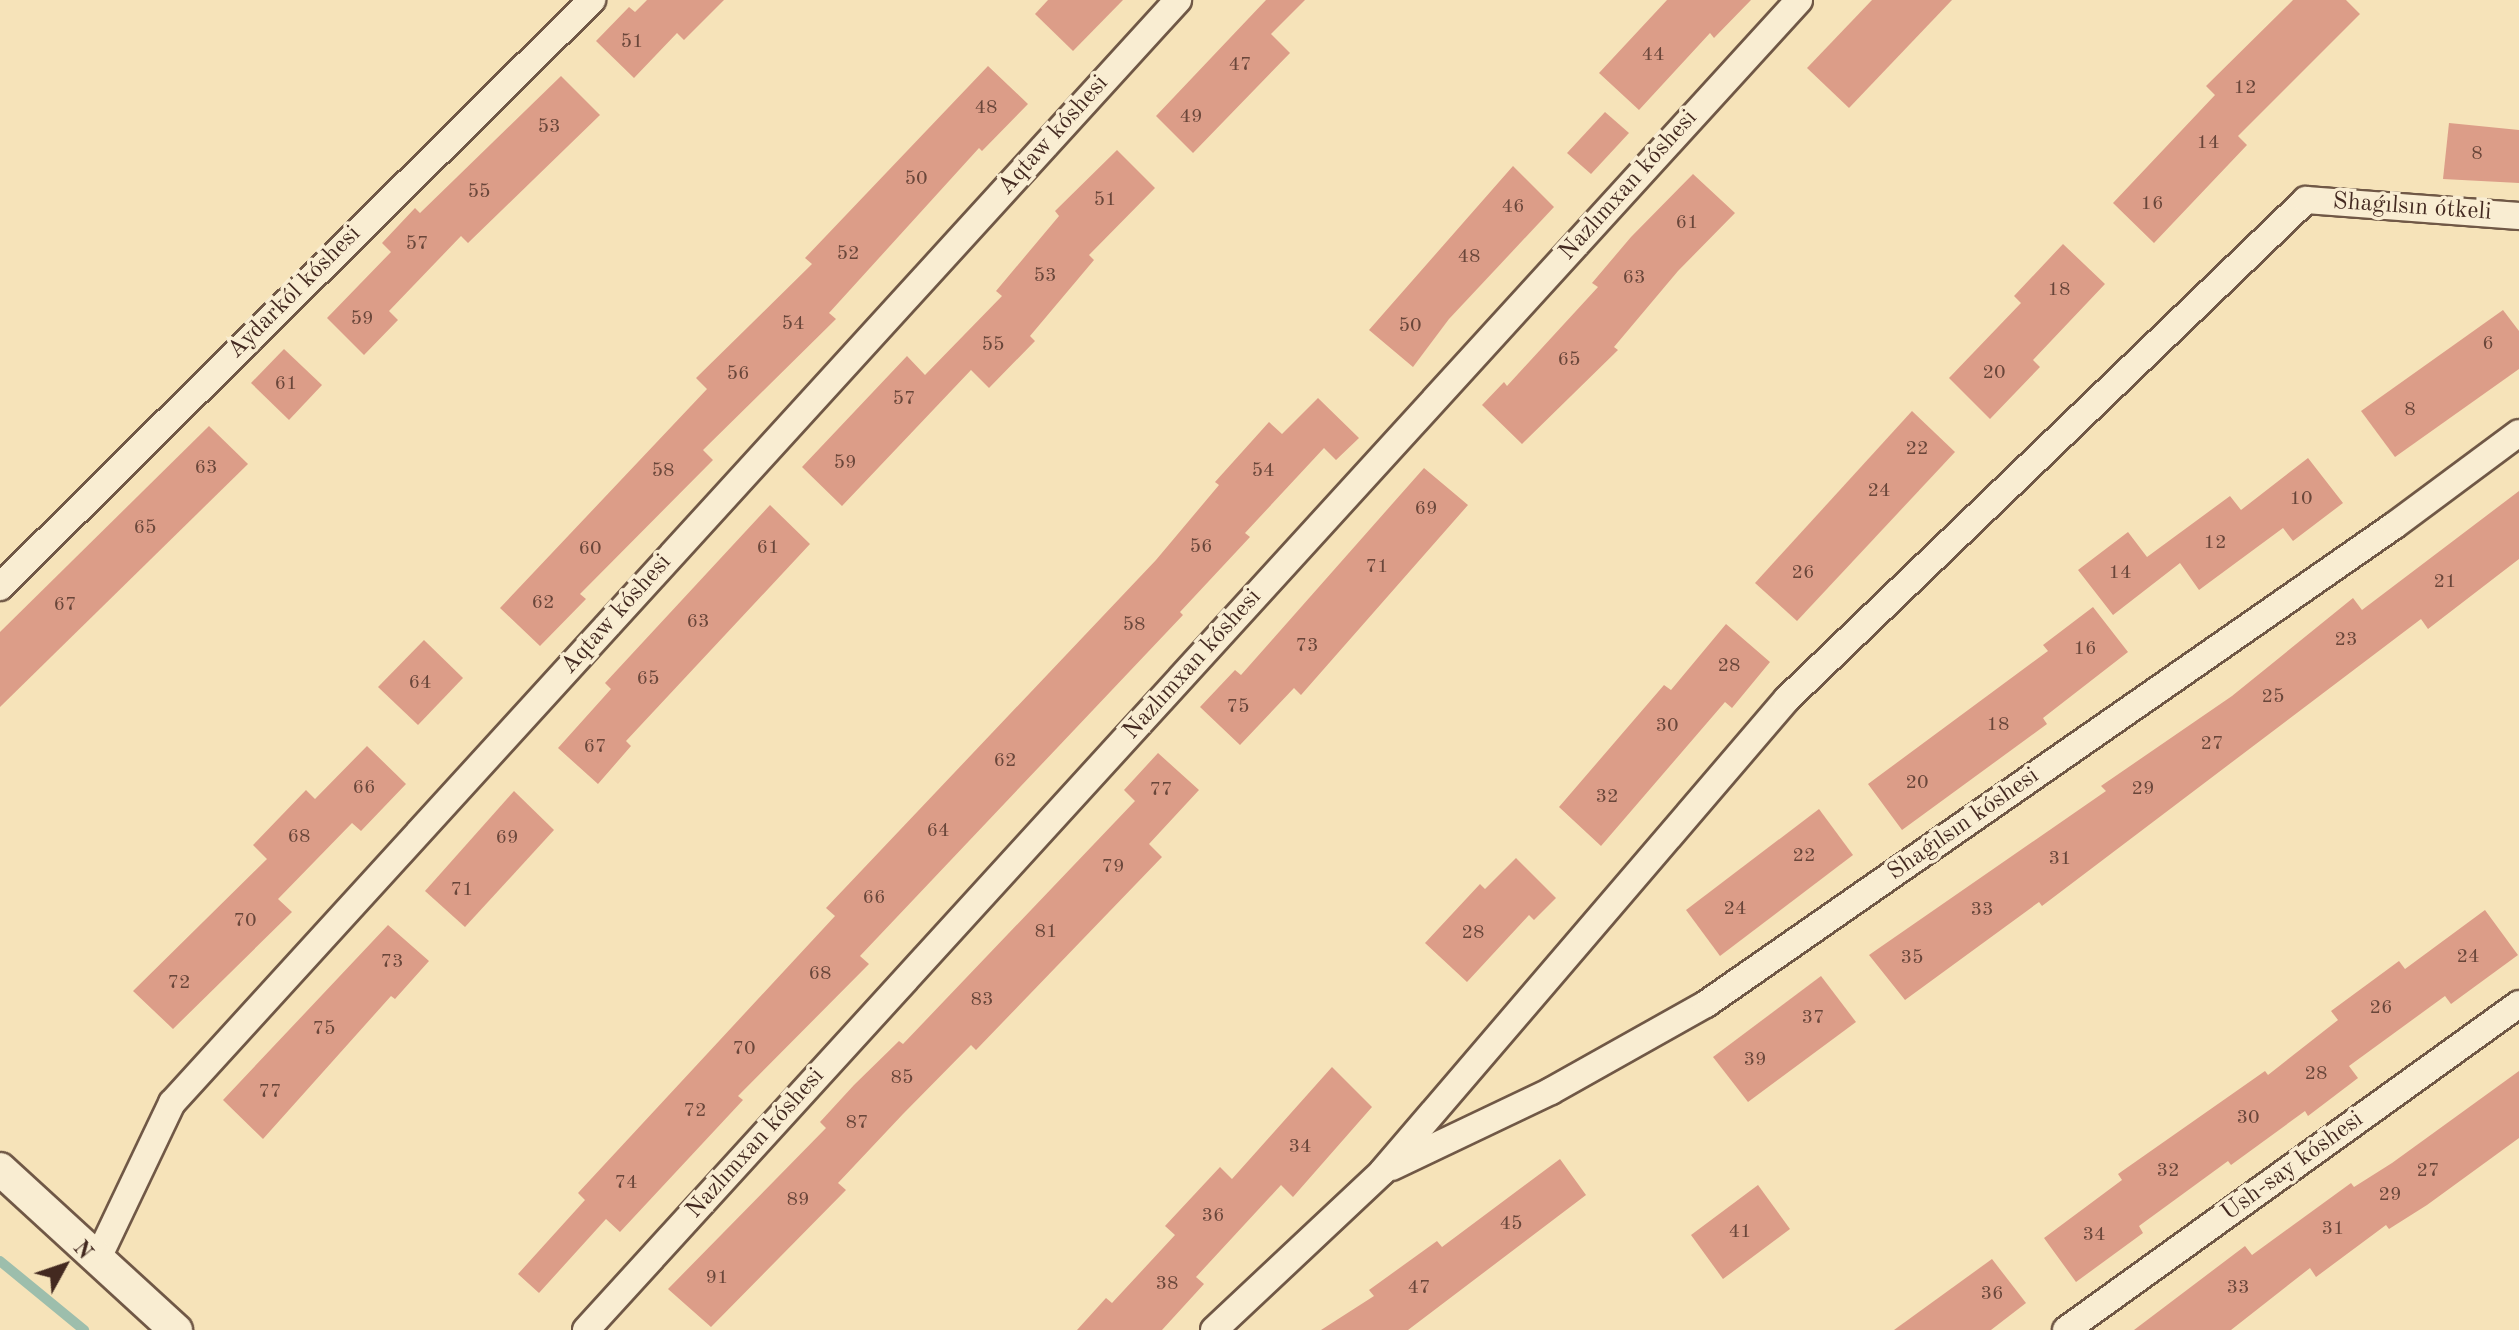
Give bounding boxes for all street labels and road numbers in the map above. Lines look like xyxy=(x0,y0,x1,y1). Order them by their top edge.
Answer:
street label: Aqtaw kóshesi xyxy=(993,70,1115,202)
street label: Nazlımxan kóshesi xyxy=(1554,105,1704,267)
street label: Shaǵılsın ótkeli xyxy=(2332,188,2492,228)
street label: Aydarkól kóshesi xyxy=(222,220,368,366)
street label: Aqtaw kóshesi xyxy=(556,549,678,681)
street label: Nazlımxan kóshesi xyxy=(1118,584,1268,746)
street label: Shaǵılsın kóshesi xyxy=(1883,762,2045,888)
street label: Nazlımxan kóshesi xyxy=(681,1063,831,1225)
street label: Ush-say kóshesi xyxy=(2217,1106,2369,1228)

